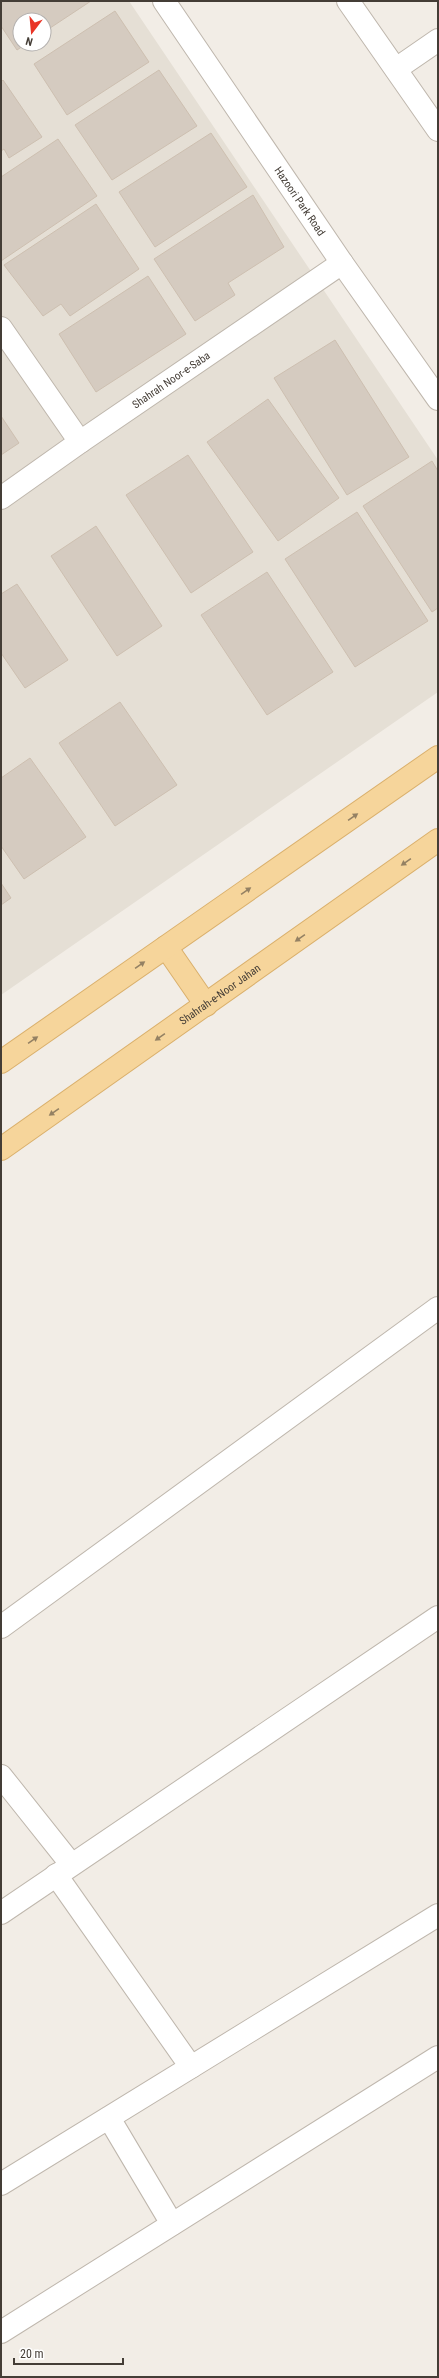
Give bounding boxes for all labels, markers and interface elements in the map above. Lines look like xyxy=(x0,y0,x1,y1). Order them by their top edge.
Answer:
north arrow xyxy=(12,12,52,52)
text: N xyxy=(24,34,34,48)
street label: Hazoori Park Road xyxy=(272,164,328,238)
street label: Shahrah Noor-e-Saba xyxy=(130,349,212,411)
one-way arrow xyxy=(348,813,358,821)
one-way arrow xyxy=(401,858,412,866)
one-way arrow xyxy=(241,887,252,895)
one-way arrow xyxy=(295,934,306,942)
one-way arrow xyxy=(135,961,145,969)
street label: Shahrah-e-Noor Jahan xyxy=(177,961,263,1027)
one-way arrow xyxy=(155,1033,165,1041)
one-way arrow xyxy=(28,1036,38,1044)
one-way arrow xyxy=(48,1108,59,1116)
scale bar xyxy=(14,2340,123,2366)
text: 20 m xyxy=(20,2347,44,2361)

